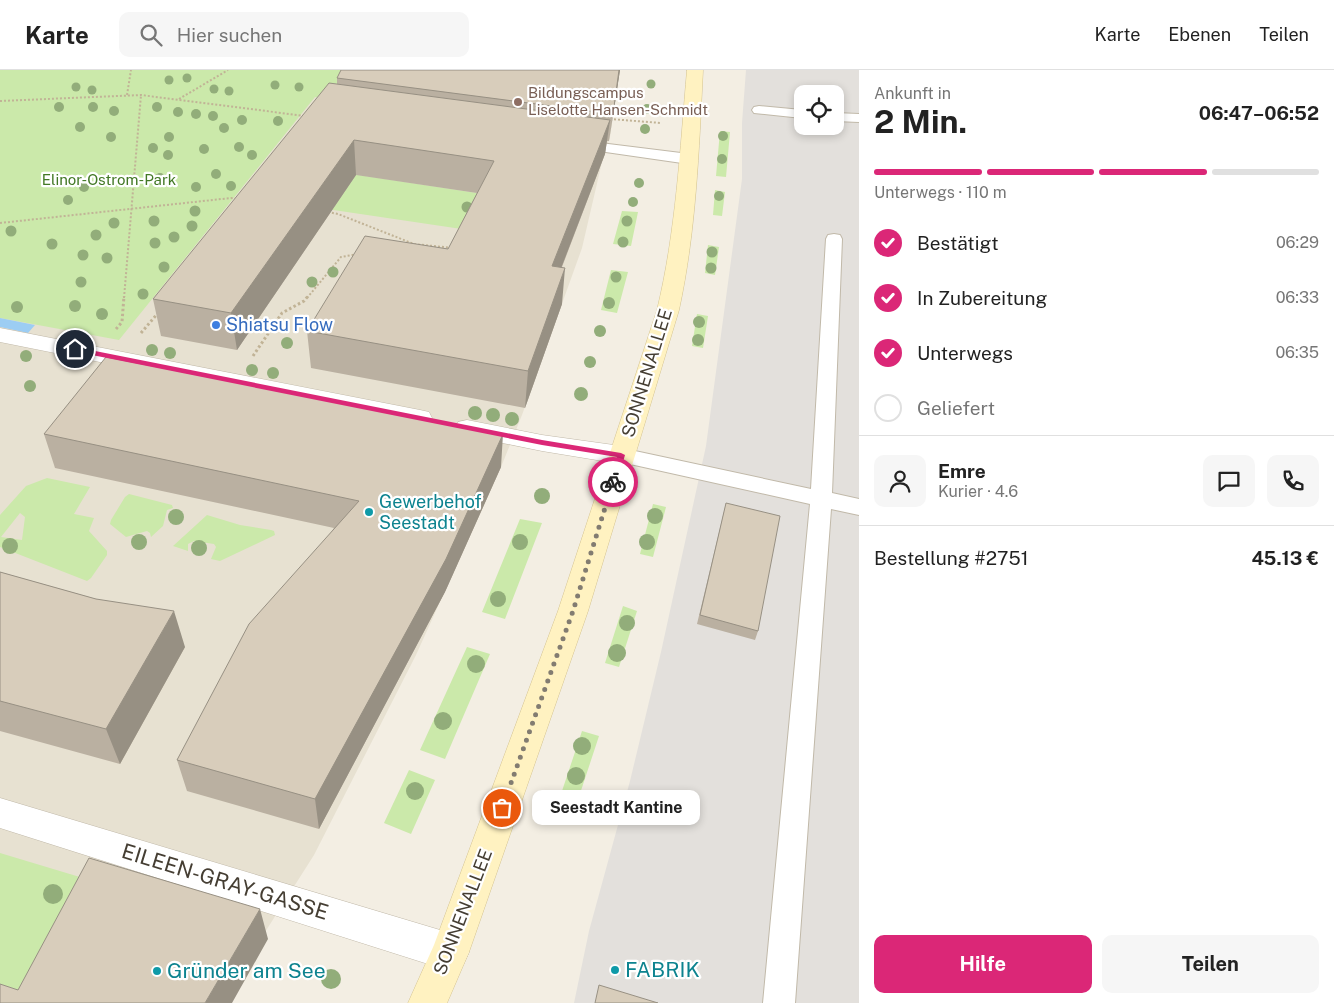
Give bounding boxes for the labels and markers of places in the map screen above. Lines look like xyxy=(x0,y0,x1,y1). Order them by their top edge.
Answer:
place label: Bildungscampus Liselotte Hansen-Schmidt xyxy=(528,84,708,118)
marker: Bildungscampus Liselotte Hansen-Schmidt xyxy=(512,96,524,108)
place label: Shiatsu Flow xyxy=(226,314,333,335)
marker: Shiatsu Flow xyxy=(210,319,222,331)
pin xyxy=(54,328,96,370)
place label: Gewerbehof Seestadt xyxy=(379,491,482,533)
marker: Gewerbehof Seestadt xyxy=(363,506,375,518)
pin xyxy=(481,787,523,829)
callout: Seestadt Kantine xyxy=(532,790,700,826)
place label: FABRIK xyxy=(625,957,700,982)
place label: Gründer am See xyxy=(167,958,326,983)
marker: FABRIK xyxy=(609,964,621,976)
marker: Gründer am See xyxy=(151,965,163,977)

